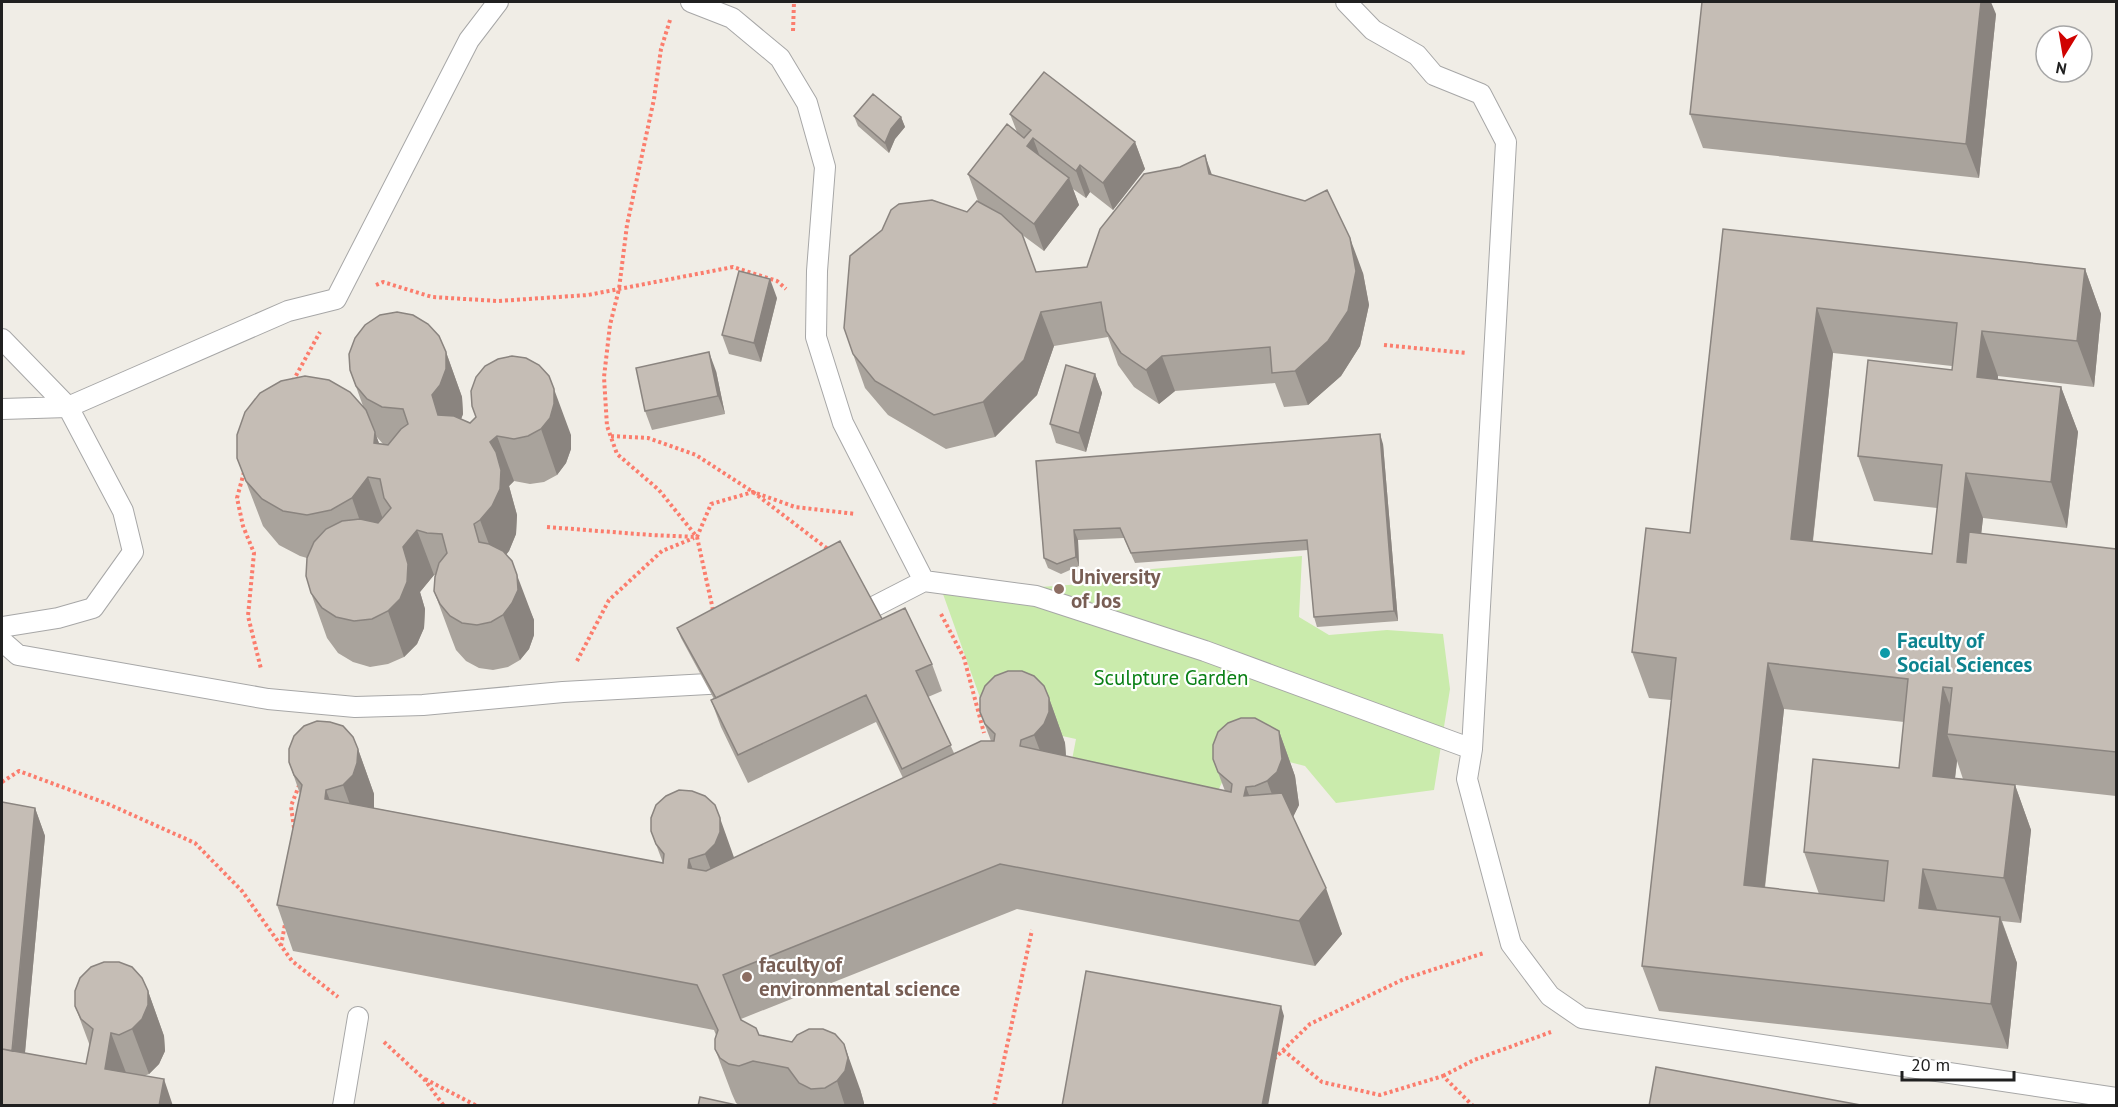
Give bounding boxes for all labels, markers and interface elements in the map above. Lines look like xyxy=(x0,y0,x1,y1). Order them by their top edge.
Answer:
north arrow xyxy=(2034,24,2094,84)
text: N xyxy=(2054,58,2068,80)
place label: University of Jos xyxy=(1071,563,1162,614)
marker: University of Jos xyxy=(1052,582,1066,596)
place label: Faculty of Social Sciences xyxy=(1897,627,2032,678)
marker: Faculty of Social Sciences xyxy=(1878,646,1892,660)
park label: Sculpture Garden xyxy=(1093,664,1249,691)
place label: faculty of environmental science xyxy=(759,951,960,1002)
marker: faculty of environmental science xyxy=(740,970,754,984)
scale bar xyxy=(1902,1044,2014,1082)
text: 20 m xyxy=(1911,1053,1950,1076)

